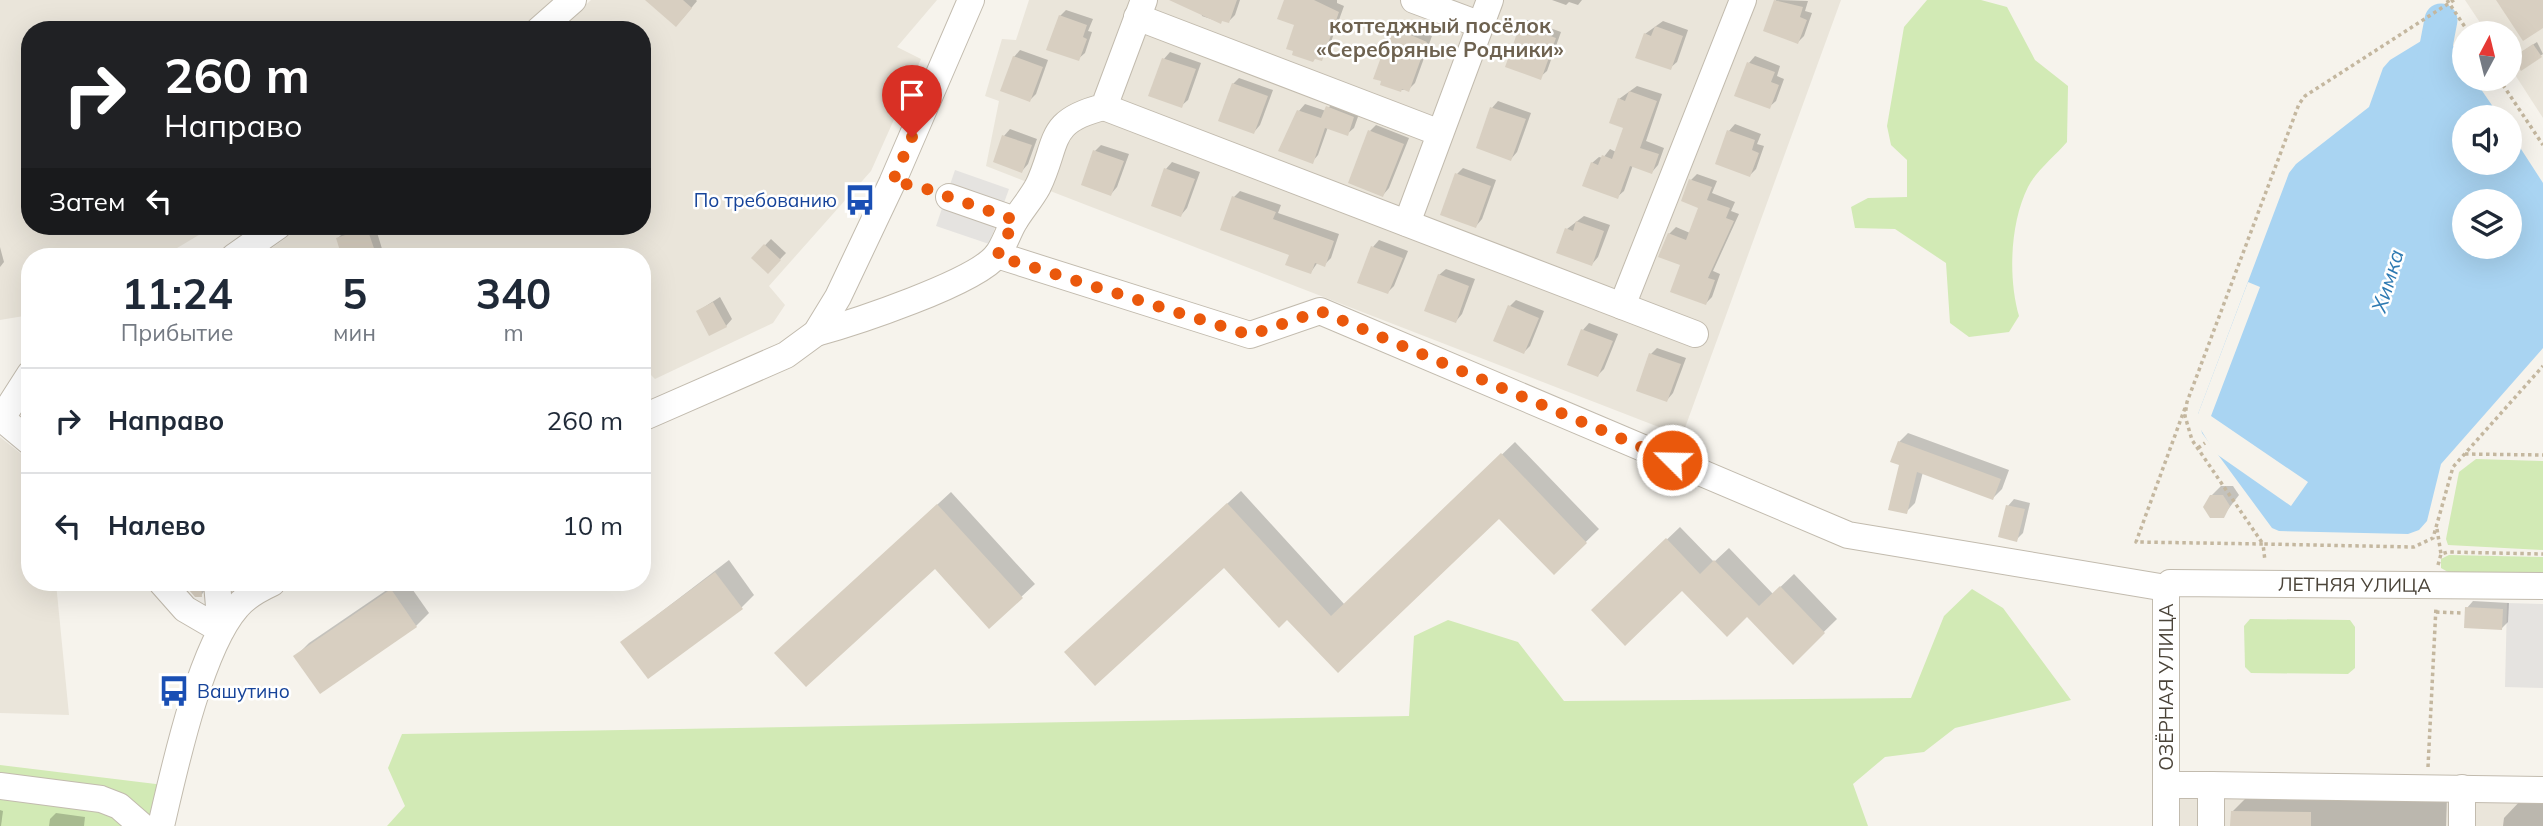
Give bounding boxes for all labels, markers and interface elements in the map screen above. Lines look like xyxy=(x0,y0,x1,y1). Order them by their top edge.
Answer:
district label: коттеджный посёлок «Серебряные Родники» xyxy=(1316,12,1564,62)
north arrow xyxy=(2452,21,2522,91)
map controls xyxy=(2452,21,2522,259)
text: 260 m xyxy=(164,44,310,105)
icon: right xyxy=(49,49,140,140)
pin xyxy=(882,65,942,137)
icon: arrive xyxy=(893,76,931,114)
text: Направо xyxy=(164,105,303,145)
button: sound xyxy=(2452,105,2522,175)
icon: left xyxy=(140,182,178,220)
bus stop icon: По требованию xyxy=(843,183,877,217)
text: Затем xyxy=(49,185,126,218)
place label: По требованию xyxy=(694,188,837,212)
button: layers xyxy=(2452,189,2522,259)
water label: Химка xyxy=(2365,246,2409,316)
text: 11:24 xyxy=(121,267,233,320)
text: 5 xyxy=(342,267,367,320)
text: 340 xyxy=(476,267,551,320)
text: Прибытие xyxy=(121,318,233,347)
text: мин xyxy=(333,318,376,347)
text: m xyxy=(503,318,524,347)
icon: right xyxy=(49,402,87,440)
text: Направо xyxy=(108,404,224,437)
text: 260 m xyxy=(547,404,623,437)
position arrow xyxy=(1635,423,1709,497)
icon: left xyxy=(49,507,87,545)
text: Налево xyxy=(108,509,206,542)
text: 10 m xyxy=(562,509,623,542)
street label: ЛЕТНЯЯ УЛИЦА xyxy=(2278,572,2431,597)
street label: ОЗЁРНАЯ УЛИЦА xyxy=(2154,603,2178,771)
bus stop icon: Вашутино xyxy=(157,674,191,708)
place label: Вашутино xyxy=(197,679,290,703)

